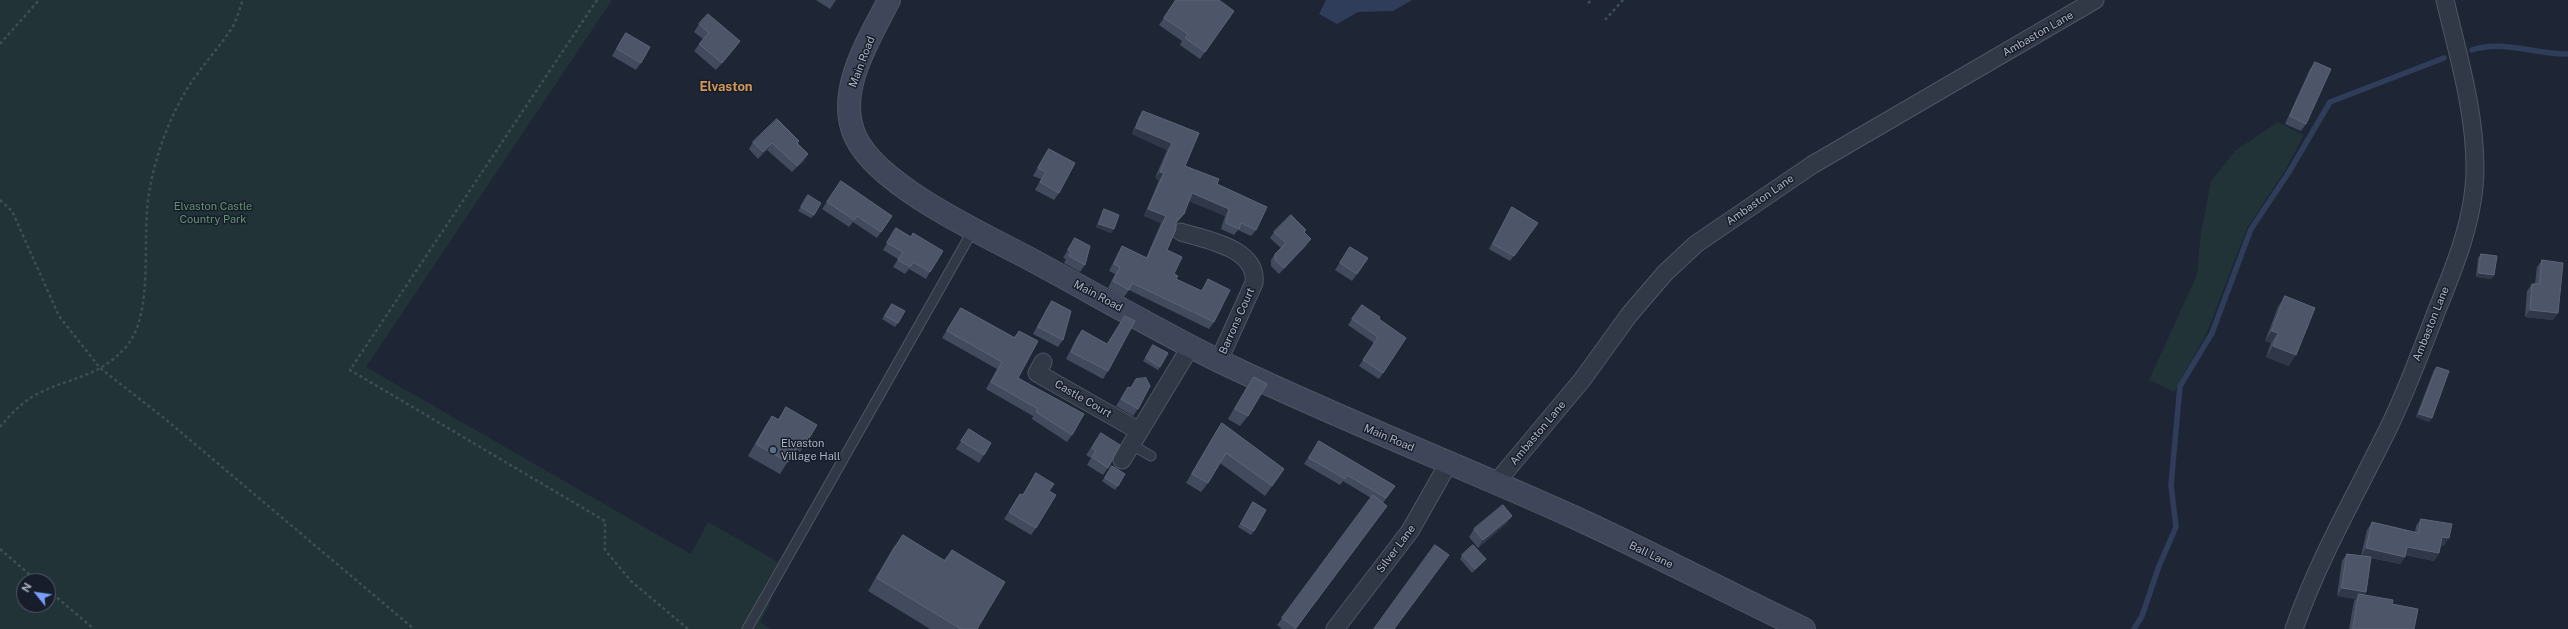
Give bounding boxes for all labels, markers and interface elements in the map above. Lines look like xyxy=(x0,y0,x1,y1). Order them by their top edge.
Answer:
street label: Ambaston Lane xyxy=(2000,8,2076,60)
street label: Main Road xyxy=(846,35,878,89)
district label: Elvaston xyxy=(699,79,753,95)
street label: Ambaston Lane xyxy=(1724,172,1796,228)
park label: Elvaston Castle Country Park xyxy=(174,200,252,226)
street label: Main Road xyxy=(1071,278,1125,314)
street label: Ambaston Lane xyxy=(2410,285,2452,363)
street label: Barrons Court xyxy=(1216,286,1258,356)
street label: Castle Court xyxy=(1052,377,1114,421)
street label: Ambaston Lane xyxy=(1507,398,1569,468)
street label: Main Road xyxy=(1362,421,1416,455)
place label: Elvaston Village Hall xyxy=(781,437,840,463)
marker: Elvaston Village Hall xyxy=(768,445,778,455)
street label: Silver Lane xyxy=(1374,522,1418,576)
street label: Ball Lane xyxy=(1627,539,1675,571)
north arrow xyxy=(16,573,56,613)
text: N xyxy=(19,581,34,594)

